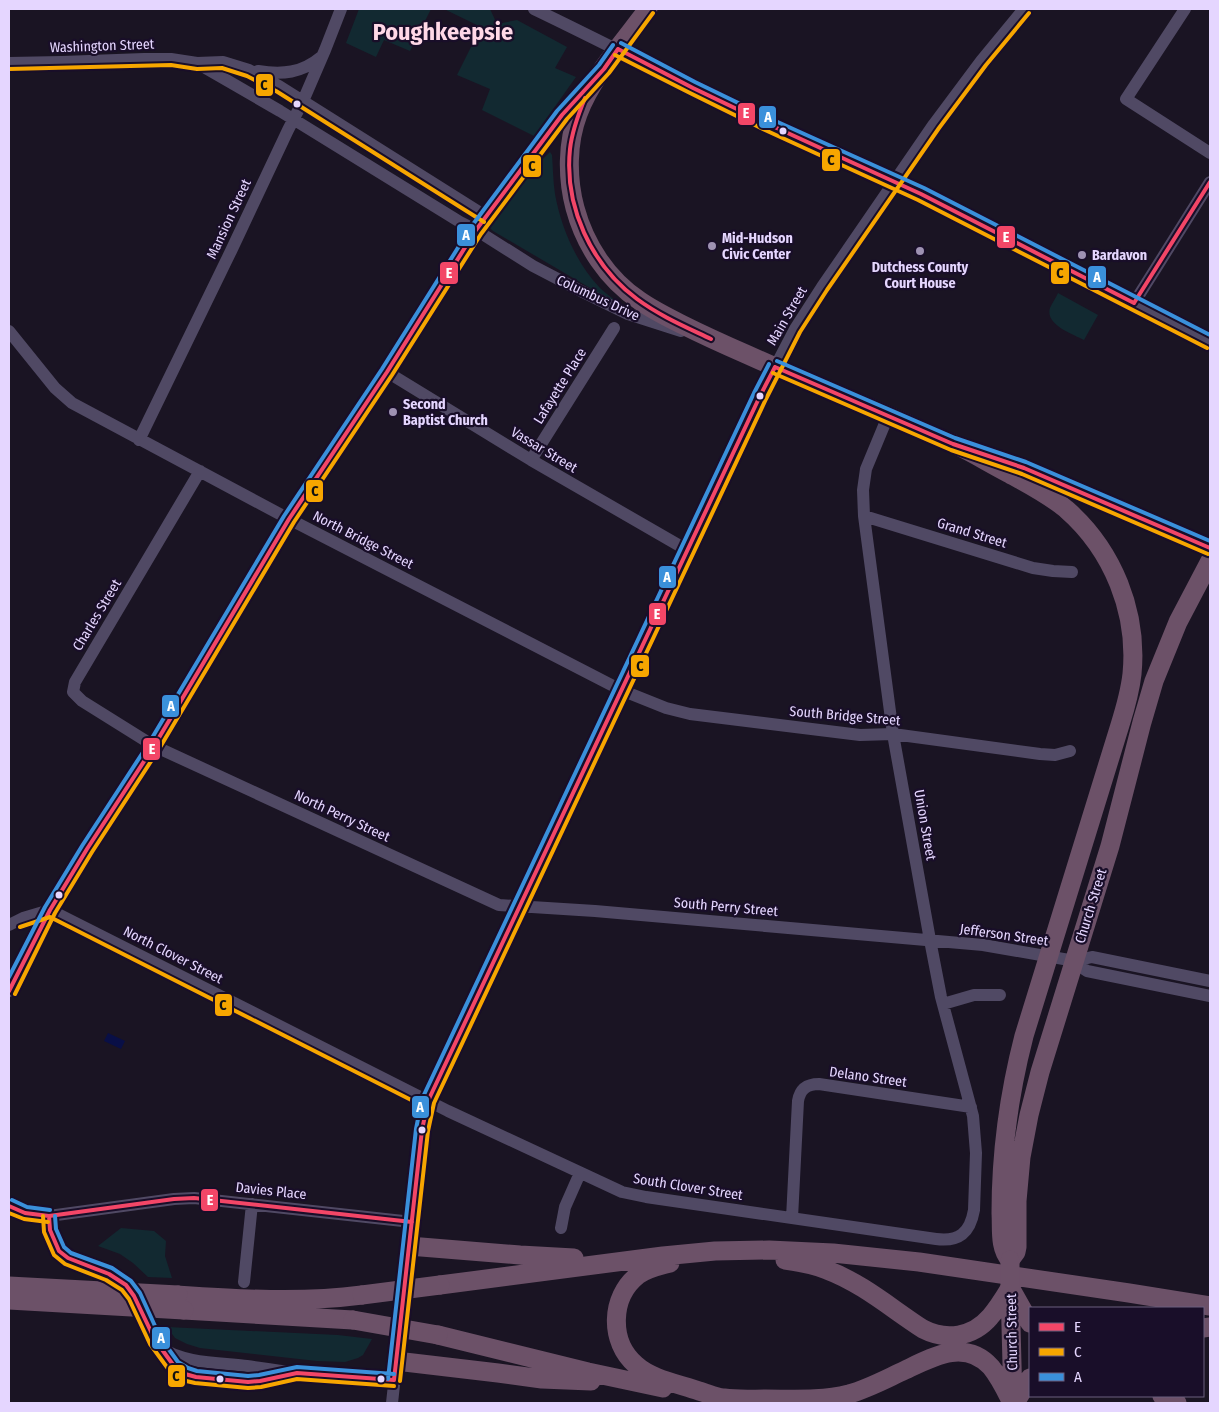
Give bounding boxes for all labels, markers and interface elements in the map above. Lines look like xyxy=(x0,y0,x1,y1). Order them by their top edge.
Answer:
district label: Poughkeepsie xyxy=(373,18,513,46)
street label: Washington Street xyxy=(49,36,155,56)
line badge: C xyxy=(255,73,274,97)
text: C xyxy=(260,77,268,94)
unlabelled marker xyxy=(292,99,302,109)
line badge: E xyxy=(737,102,756,126)
text: E xyxy=(743,105,750,122)
line badge: A xyxy=(758,105,777,129)
text: A xyxy=(763,109,772,126)
unlabelled marker xyxy=(778,126,788,136)
line badge: C xyxy=(821,148,841,172)
text: C xyxy=(827,152,835,169)
line badge: C xyxy=(522,154,542,178)
text: C xyxy=(528,158,536,175)
street label: Mansion Street xyxy=(203,176,255,262)
line badge: A xyxy=(456,223,476,247)
line badge: E xyxy=(996,225,1016,249)
text: A xyxy=(461,227,470,244)
text: E xyxy=(1003,229,1010,246)
place label: Mid-Hudson Civic Center xyxy=(722,230,793,263)
marker: Mid-Hudson Civic Center xyxy=(706,240,718,252)
marker: Dutchess County Court House xyxy=(914,245,926,257)
place label: Bardavon xyxy=(1092,247,1147,264)
marker: Bardavon xyxy=(1076,249,1088,261)
place label: Dutchess County Court House xyxy=(872,259,969,292)
line badge: E xyxy=(439,261,459,285)
line badge: C xyxy=(1050,261,1070,285)
text: E xyxy=(446,265,453,282)
text: C xyxy=(1056,265,1064,282)
line badge: A xyxy=(1087,265,1107,289)
text: A xyxy=(1092,269,1101,286)
street label: Columbus Drive xyxy=(554,271,642,325)
street label: Main Street xyxy=(763,283,811,349)
street label: Lafayette Place xyxy=(530,345,590,427)
unlabelled marker xyxy=(755,391,765,401)
place label: Second Baptist Church xyxy=(403,396,488,429)
marker: Second Baptist Church xyxy=(387,406,399,418)
street label: Vassar Street xyxy=(508,424,581,477)
line badge: C xyxy=(305,479,324,503)
text: C xyxy=(311,483,319,500)
street label: North Bridge Street xyxy=(310,507,416,573)
street label: Grand Street xyxy=(935,514,1009,552)
line badge: A xyxy=(658,565,677,589)
text: A xyxy=(662,569,671,586)
street label: Charles Street xyxy=(69,576,125,654)
line badge: E xyxy=(648,602,667,626)
text: E xyxy=(654,606,661,623)
line badge: C xyxy=(630,654,650,678)
text: C xyxy=(636,658,644,675)
line badge: A xyxy=(161,694,180,718)
text: A xyxy=(166,698,175,715)
street label: South Bridge Street xyxy=(789,703,902,729)
line badge: E xyxy=(142,737,161,761)
text: E xyxy=(149,741,156,758)
street label: North Perry Street xyxy=(291,786,393,846)
street label: Union Street xyxy=(910,788,940,862)
street label: Church Street xyxy=(1072,866,1111,945)
unlabelled marker xyxy=(54,890,64,900)
street label: South Perry Street xyxy=(673,894,779,920)
street label: Jefferson Street xyxy=(959,920,1050,950)
street label: North Clover Street xyxy=(120,923,226,988)
line badge: C xyxy=(214,993,233,1017)
text: C xyxy=(219,997,227,1014)
street label: Delano Street xyxy=(828,1063,908,1091)
line badge: A xyxy=(411,1095,430,1119)
text: A xyxy=(415,1099,424,1116)
unlabelled marker xyxy=(417,1125,427,1135)
street label: South Clover Street xyxy=(632,1170,744,1204)
street label: Davies Place xyxy=(235,1179,307,1203)
line badge: E xyxy=(200,1188,219,1212)
text: E xyxy=(207,1192,214,1209)
street label: Church Street xyxy=(1003,1293,1021,1371)
legend xyxy=(1029,1307,1204,1397)
text: E xyxy=(1074,1318,1081,1336)
line badge: A xyxy=(151,1326,171,1350)
text: A xyxy=(156,1330,165,1347)
text: C xyxy=(1074,1343,1082,1361)
line badge: C xyxy=(167,1364,186,1388)
text: C xyxy=(172,1368,180,1385)
text: A xyxy=(1074,1368,1082,1386)
unlabelled marker xyxy=(215,1374,225,1384)
unlabelled marker xyxy=(376,1374,386,1384)

